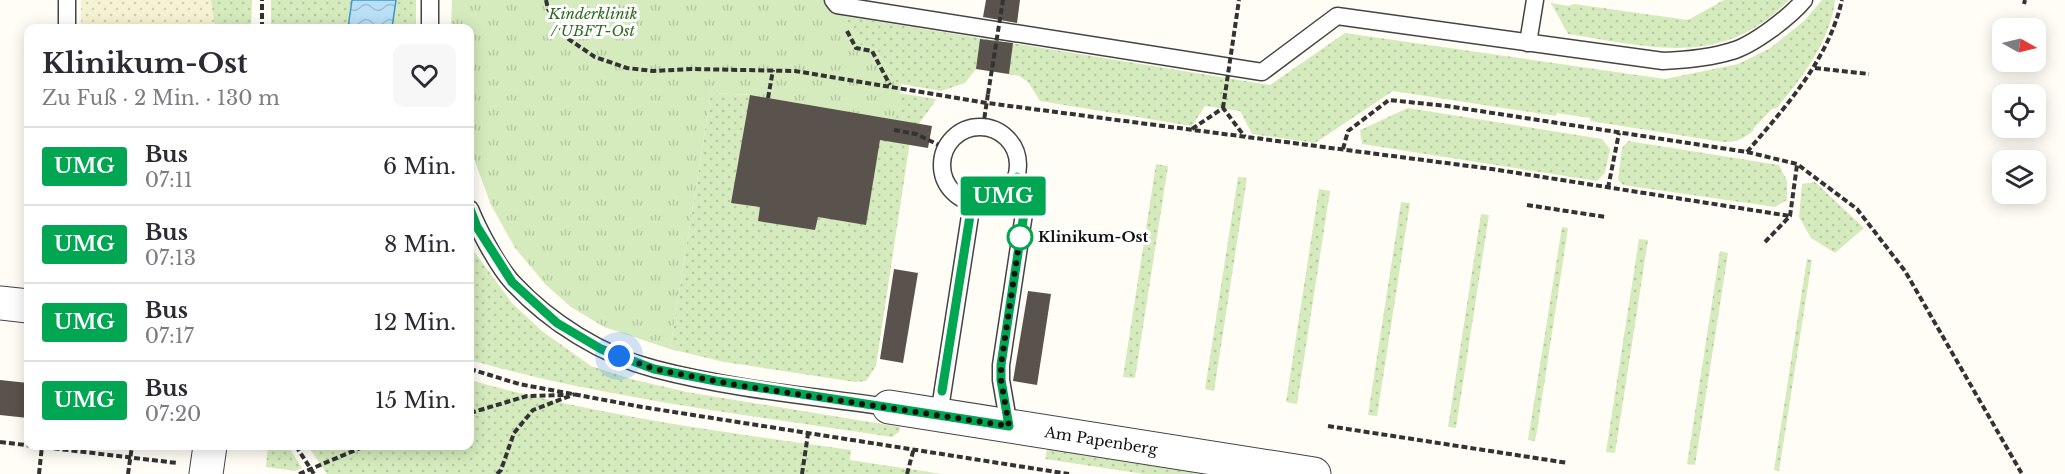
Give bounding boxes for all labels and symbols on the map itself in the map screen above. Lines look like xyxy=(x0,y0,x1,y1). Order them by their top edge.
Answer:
park label: Kinderklinik / UBFT-Ost xyxy=(548,4,637,40)
north arrow xyxy=(1992,18,2046,72)
line badge: UMG xyxy=(968,176,1038,216)
marker: Klinikum-Ost xyxy=(1007,224,1033,250)
place label: Klinikum-Ost xyxy=(1038,227,1148,246)
your location xyxy=(604,341,634,371)
street label: Am Papenberg xyxy=(1042,422,1160,459)

